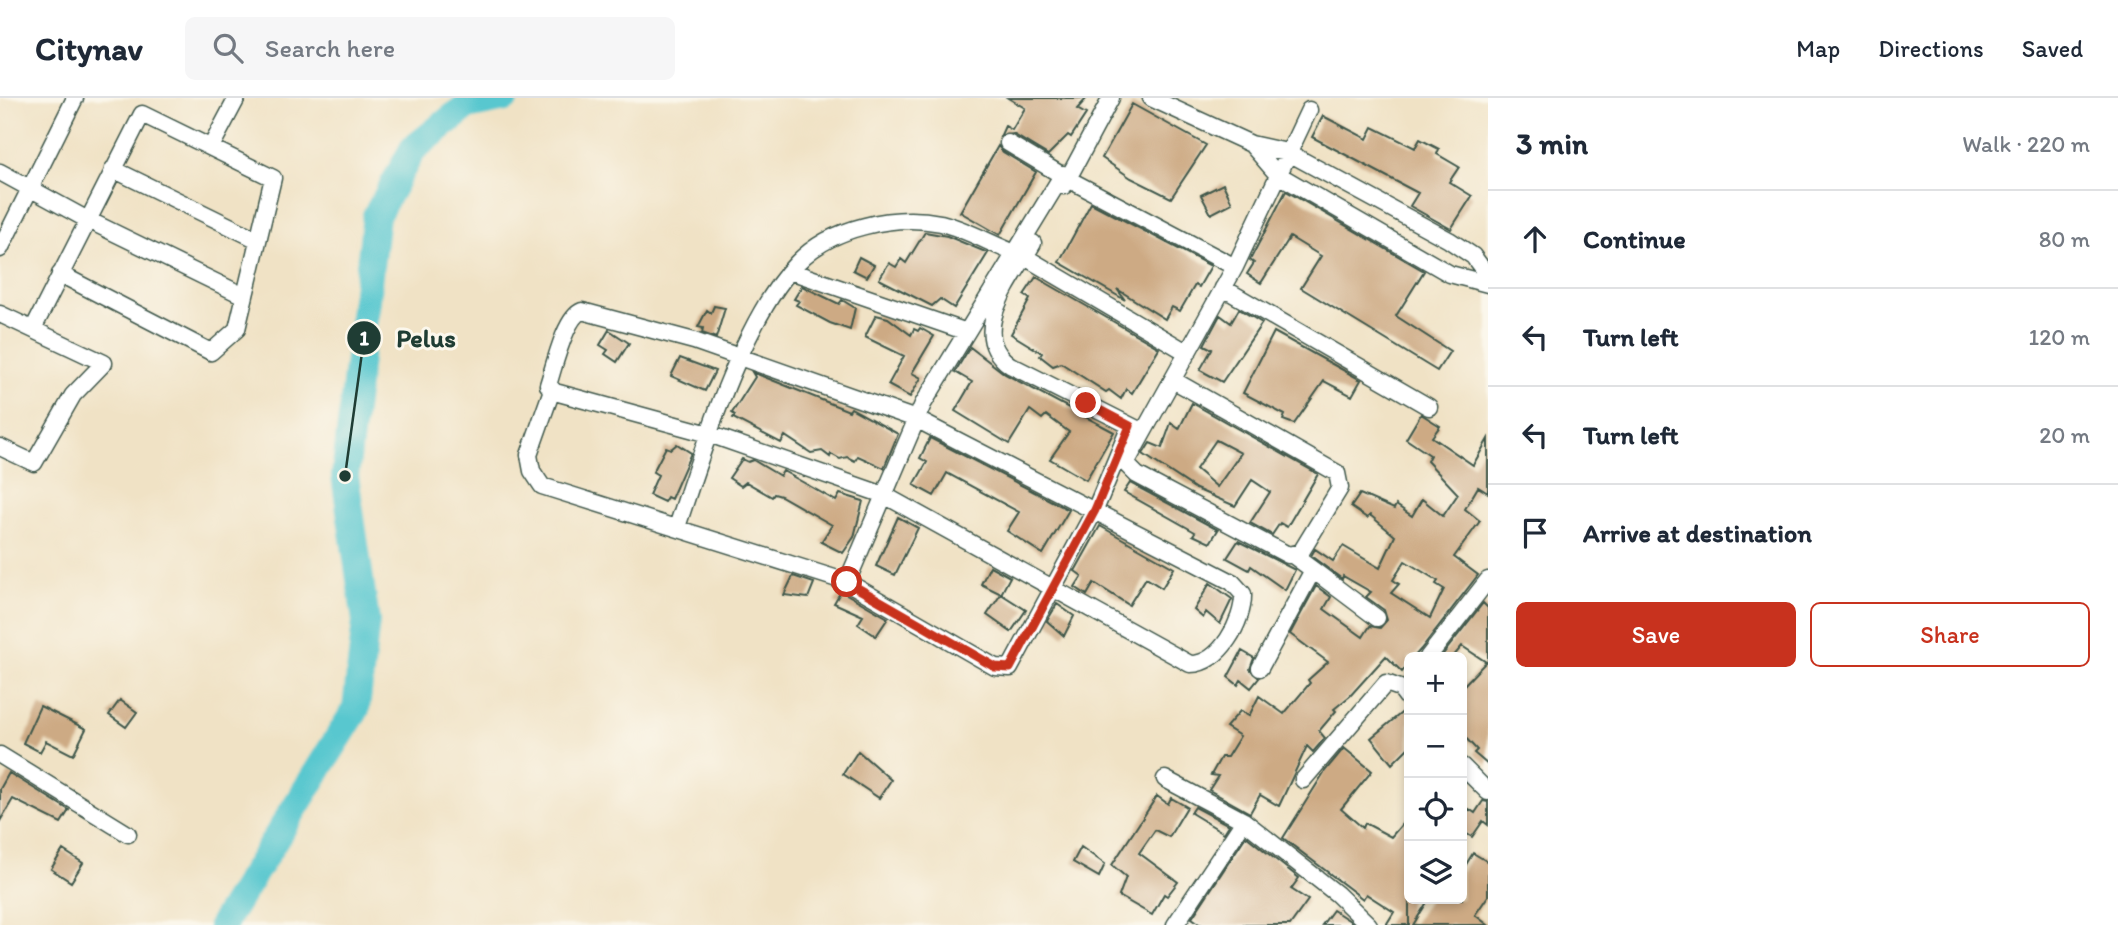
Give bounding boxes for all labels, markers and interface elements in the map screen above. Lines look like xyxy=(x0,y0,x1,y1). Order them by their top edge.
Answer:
search box xyxy=(185,17,675,80)
text: Citynav xyxy=(35,29,143,68)
icon: search xyxy=(209,29,247,67)
text: Search here xyxy=(265,32,395,64)
text: Map xyxy=(1796,34,1840,63)
text: Directions xyxy=(1878,34,1984,63)
text: Saved xyxy=(2022,34,2083,63)
text: 3 min xyxy=(1516,125,1588,162)
text: Walk · 220 m xyxy=(1962,130,2090,158)
icon: ahead xyxy=(1516,220,1554,258)
text: Continue xyxy=(1583,223,1686,255)
text: 80 m xyxy=(2039,225,2090,253)
callout: Pelus xyxy=(347,315,469,362)
icon: left xyxy=(1516,318,1554,356)
text: Turn left xyxy=(1583,321,1679,353)
text: Pelus xyxy=(396,322,456,354)
text: 120 m xyxy=(2029,323,2090,351)
text: 1 xyxy=(359,325,369,350)
route end xyxy=(1070,387,1101,418)
icon: left xyxy=(1516,416,1554,454)
text: Turn left xyxy=(1583,419,1679,451)
text: 20 m xyxy=(2039,421,2090,449)
icon: arrive xyxy=(1516,514,1554,552)
text: Arrive at destination xyxy=(1583,517,1812,549)
route start xyxy=(831,566,862,597)
button: Save xyxy=(1516,602,1796,667)
button: Share xyxy=(1810,602,2090,667)
map controls xyxy=(1404,652,1467,904)
button: + xyxy=(1404,652,1467,715)
button: − xyxy=(1404,715,1467,778)
button: locate xyxy=(1404,778,1467,841)
button: layers xyxy=(1404,841,1467,904)

